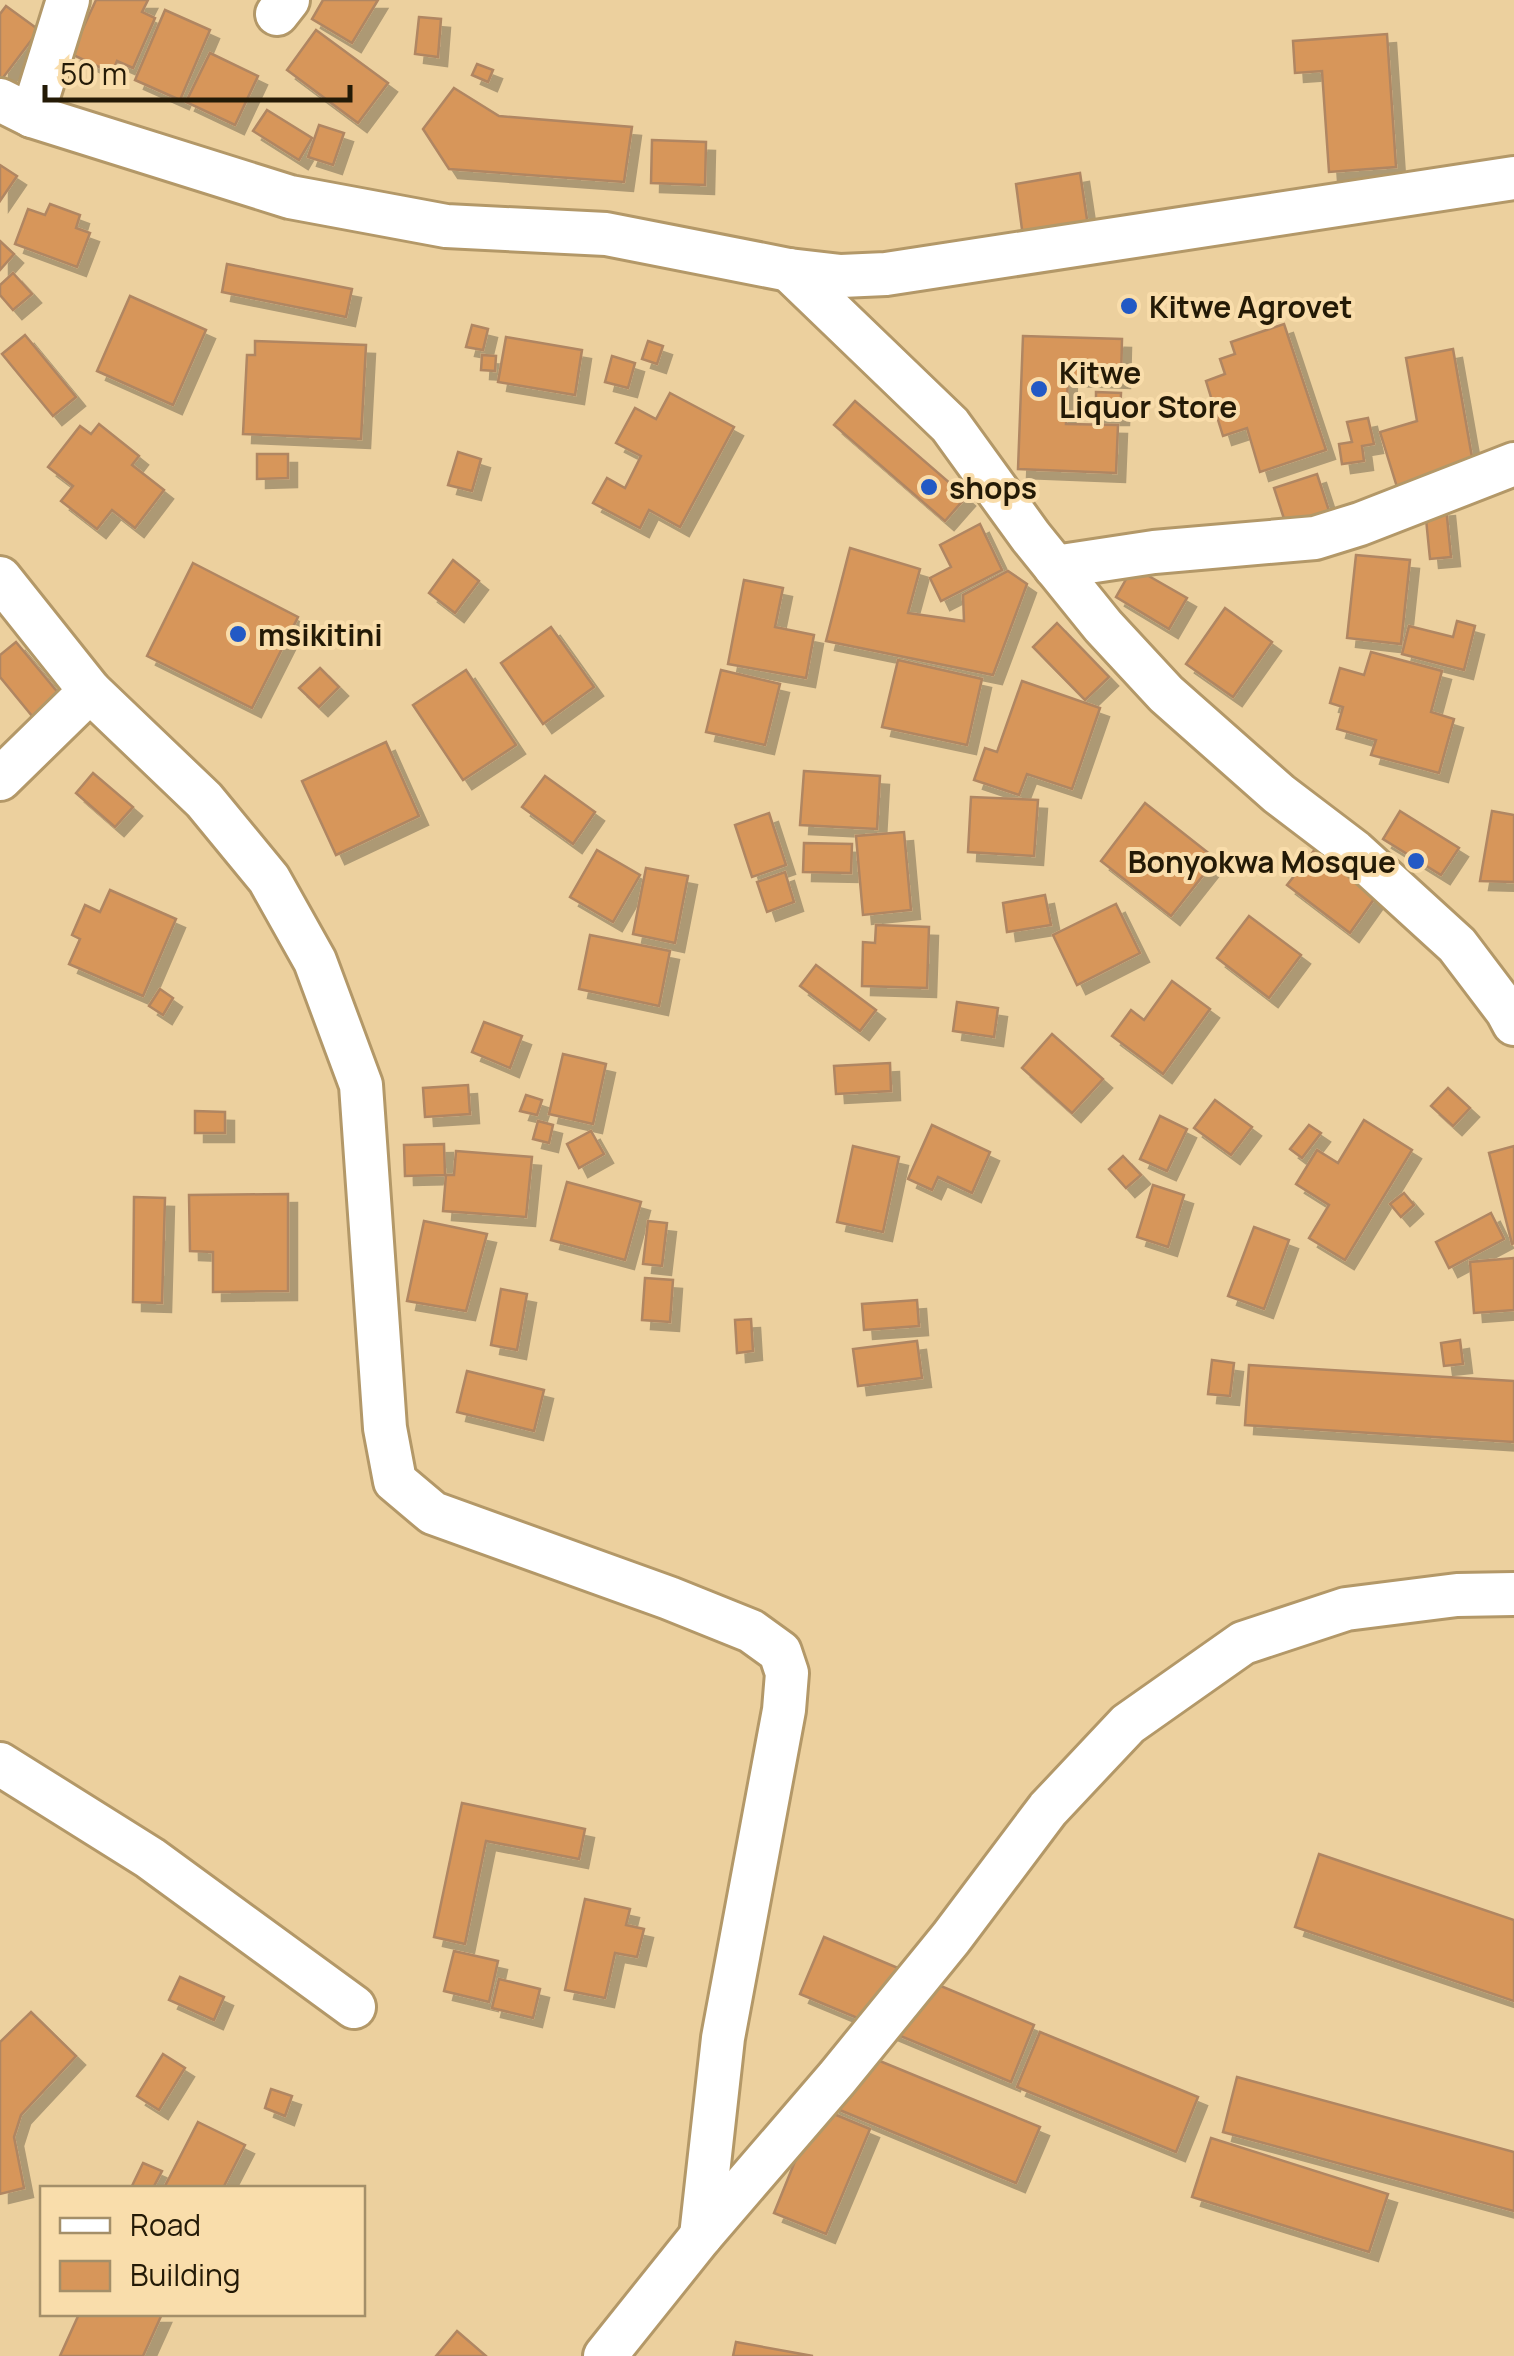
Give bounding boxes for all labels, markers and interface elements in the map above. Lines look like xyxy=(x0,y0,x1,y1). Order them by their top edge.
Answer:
scale bar xyxy=(45,40,350,102)
text: 50 m xyxy=(60,53,127,94)
place label: Kitwe Agrovet xyxy=(1149,286,1353,327)
marker: Kitwe Agrovet xyxy=(1118,295,1140,317)
place label: Kitwe Liquor Store xyxy=(1059,352,1237,427)
marker: Kitwe Liquor Store xyxy=(1028,378,1050,400)
place label: shops xyxy=(949,467,1037,508)
marker: shops xyxy=(918,476,940,498)
place label: msikitini xyxy=(258,614,383,655)
marker: msikitini xyxy=(227,623,249,645)
place label: Bonyokwa Mosque xyxy=(1128,841,1396,882)
marker: Bonyokwa Mosque xyxy=(1405,850,1427,872)
legend xyxy=(40,2186,365,2316)
text: Road xyxy=(130,2204,201,2245)
text: Building xyxy=(130,2254,241,2295)

